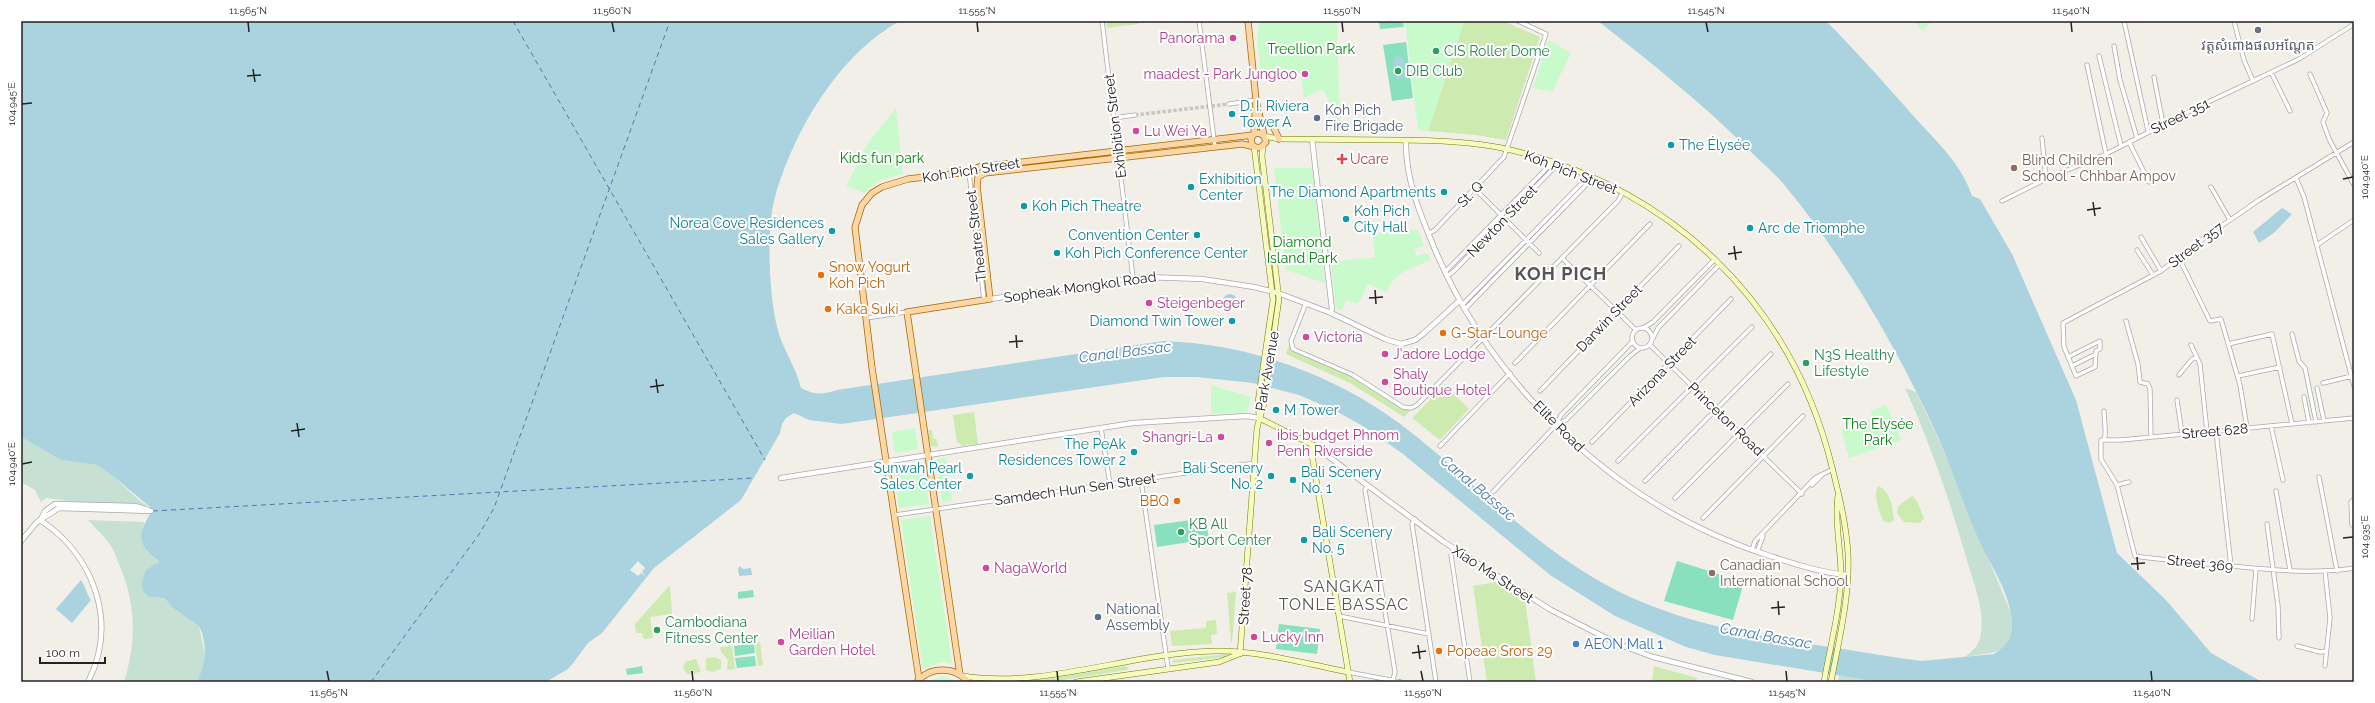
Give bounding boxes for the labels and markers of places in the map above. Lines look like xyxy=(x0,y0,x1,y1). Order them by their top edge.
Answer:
marker: វត្តសំពោងផលអណ្តែត xyxy=(2253,25,2263,35)
place label: Panorama xyxy=(1159,30,1225,46)
marker: Panorama xyxy=(1228,33,1238,43)
place label: វត្តសំពោងផលអណ្តែត xyxy=(2201,37,2315,54)
place label: CIS Roller Dome xyxy=(1444,43,1550,59)
marker: CIS Roller Dome xyxy=(1431,46,1441,56)
place label: DIB Club xyxy=(1406,63,1463,79)
place label: maadest - Park Jungloo xyxy=(1143,66,1297,82)
marker: DIB Club xyxy=(1393,66,1403,76)
marker: maadest - Park Jungloo xyxy=(1300,69,1310,79)
place label: D. I. Riviera Tower A xyxy=(1240,98,1309,130)
place label: Koh Pich Fire Brigade xyxy=(1325,102,1403,134)
marker: D. I. Riviera Tower A xyxy=(1227,109,1237,119)
marker: Koh Pich Fire Brigade xyxy=(1312,113,1322,123)
place label: Lu Wei Ya xyxy=(1144,123,1207,139)
marker: Lu Wei Ya xyxy=(1131,126,1141,136)
place label: The Élysée xyxy=(1679,136,1750,153)
marker: The Élysée xyxy=(1666,140,1676,150)
place label: Ucare xyxy=(1350,151,1389,167)
place label: Blind Children School - Chhbar Ampov xyxy=(2022,152,2176,184)
marker: Ucare xyxy=(1337,154,1347,164)
marker: Blind Children School - Chhbar Ampov xyxy=(2009,163,2019,173)
place label: Exhibition Center xyxy=(1199,171,1262,203)
marker: Exhibition Center xyxy=(1186,182,1196,192)
place label: The Diamond Apartments xyxy=(1270,184,1436,200)
marker: The Diamond Apartments xyxy=(1439,187,1449,197)
place label: Koh Pich Theatre xyxy=(1032,198,1142,214)
marker: Koh Pich Theatre xyxy=(1019,201,1029,211)
place label: Koh Pich City Hall xyxy=(1354,203,1410,235)
marker: Koh Pich City Hall xyxy=(1341,214,1351,224)
place label: Norea Cove Residences Sales Gallery xyxy=(670,215,824,247)
place label: Arc de Triomphe xyxy=(1758,220,1865,236)
marker: Arc de Triomphe xyxy=(1745,223,1755,233)
marker: Norea Cove Residences Sales Gallery xyxy=(827,226,837,236)
place label: Convention Center xyxy=(1068,227,1189,243)
marker: Convention Center xyxy=(1192,230,1202,240)
place label: Koh Pich Conference Center xyxy=(1065,245,1248,261)
marker: Koh Pich Conference Center xyxy=(1052,248,1062,258)
place label: Snow Yogurt Koh Pich xyxy=(829,259,911,291)
marker: Snow Yogurt Koh Pich xyxy=(816,270,826,280)
place label: Steigenbeger xyxy=(1157,295,1245,311)
marker: Steigenbeger xyxy=(1144,298,1154,308)
place label: Kaka Suki xyxy=(836,301,899,317)
marker: Kaka Suki xyxy=(823,304,833,314)
place label: Diamond Twin Tower xyxy=(1090,313,1224,329)
marker: Diamond Twin Tower xyxy=(1227,316,1237,326)
place label: G-Star-Lounge xyxy=(1451,325,1548,341)
marker: G-Star-Lounge xyxy=(1438,328,1448,338)
place label: Victoria xyxy=(1314,329,1363,345)
marker: Victoria xyxy=(1301,332,1311,342)
place label: J'adore Lodge xyxy=(1393,346,1486,362)
place label: N3S Healthy Lifestyle xyxy=(1814,347,1895,379)
marker: J'adore Lodge xyxy=(1380,349,1390,359)
marker: N3S Healthy Lifestyle xyxy=(1801,358,1811,368)
place label: Shaly Boutique Hotel xyxy=(1393,366,1491,398)
marker: Shaly Boutique Hotel xyxy=(1380,377,1390,387)
place label: M Tower xyxy=(1284,402,1339,418)
marker: M Tower xyxy=(1271,405,1281,415)
place label: ibis budget Phnom Penh Riverside xyxy=(1277,427,1399,459)
place label: Shangri-La xyxy=(1142,429,1213,445)
marker: Shangri-La xyxy=(1216,432,1226,442)
place label: The PeAk Residences Tower 2 xyxy=(998,436,1127,468)
marker: ibis budget Phnom Penh Riverside xyxy=(1264,438,1274,448)
marker: The PeAk Residences Tower 2 xyxy=(1129,447,1139,457)
place label: Sunwah Pearl Sales Center xyxy=(873,460,962,492)
place label: Bali Scenery No. 2 xyxy=(1182,460,1263,492)
place label: Bali Scenery No. 1 xyxy=(1301,464,1382,496)
marker: Sunwah Pearl Sales Center xyxy=(965,471,975,481)
marker: Bali Scenery No. 2 xyxy=(1266,471,1276,481)
marker: Bali Scenery No. 1 xyxy=(1288,475,1298,485)
place label: BBQ xyxy=(1140,493,1169,509)
marker: BBQ xyxy=(1172,496,1182,506)
place label: KB All Sport Center xyxy=(1189,516,1271,548)
place label: Bali Scenery No. 5 xyxy=(1312,524,1393,556)
marker: KB All Sport Center xyxy=(1176,527,1186,537)
marker: Bali Scenery No. 5 xyxy=(1299,535,1309,545)
place label: Canadian International School xyxy=(1720,557,1849,589)
place label: NagaWorld xyxy=(994,560,1067,576)
marker: NagaWorld xyxy=(981,563,991,573)
marker: Canadian International School xyxy=(1707,568,1717,578)
place label: National Assembly xyxy=(1106,601,1170,633)
marker: National Assembly xyxy=(1093,612,1103,622)
place label: Cambodiana Fitness Center xyxy=(665,614,758,646)
marker: Cambodiana Fitness Center xyxy=(652,625,662,635)
place label: Meilian Garden Hotel xyxy=(789,626,875,658)
place label: Lucky Inn xyxy=(1262,629,1324,645)
marker: Lucky Inn xyxy=(1249,632,1259,642)
place label: AEON Mall 1 xyxy=(1584,636,1663,652)
marker: Meilian Garden Hotel xyxy=(776,637,786,647)
marker: AEON Mall 1 xyxy=(1571,639,1581,649)
place label: Popeae Srors 29 xyxy=(1447,643,1552,659)
marker: Popeae Srors 29 xyxy=(1434,646,1444,656)

